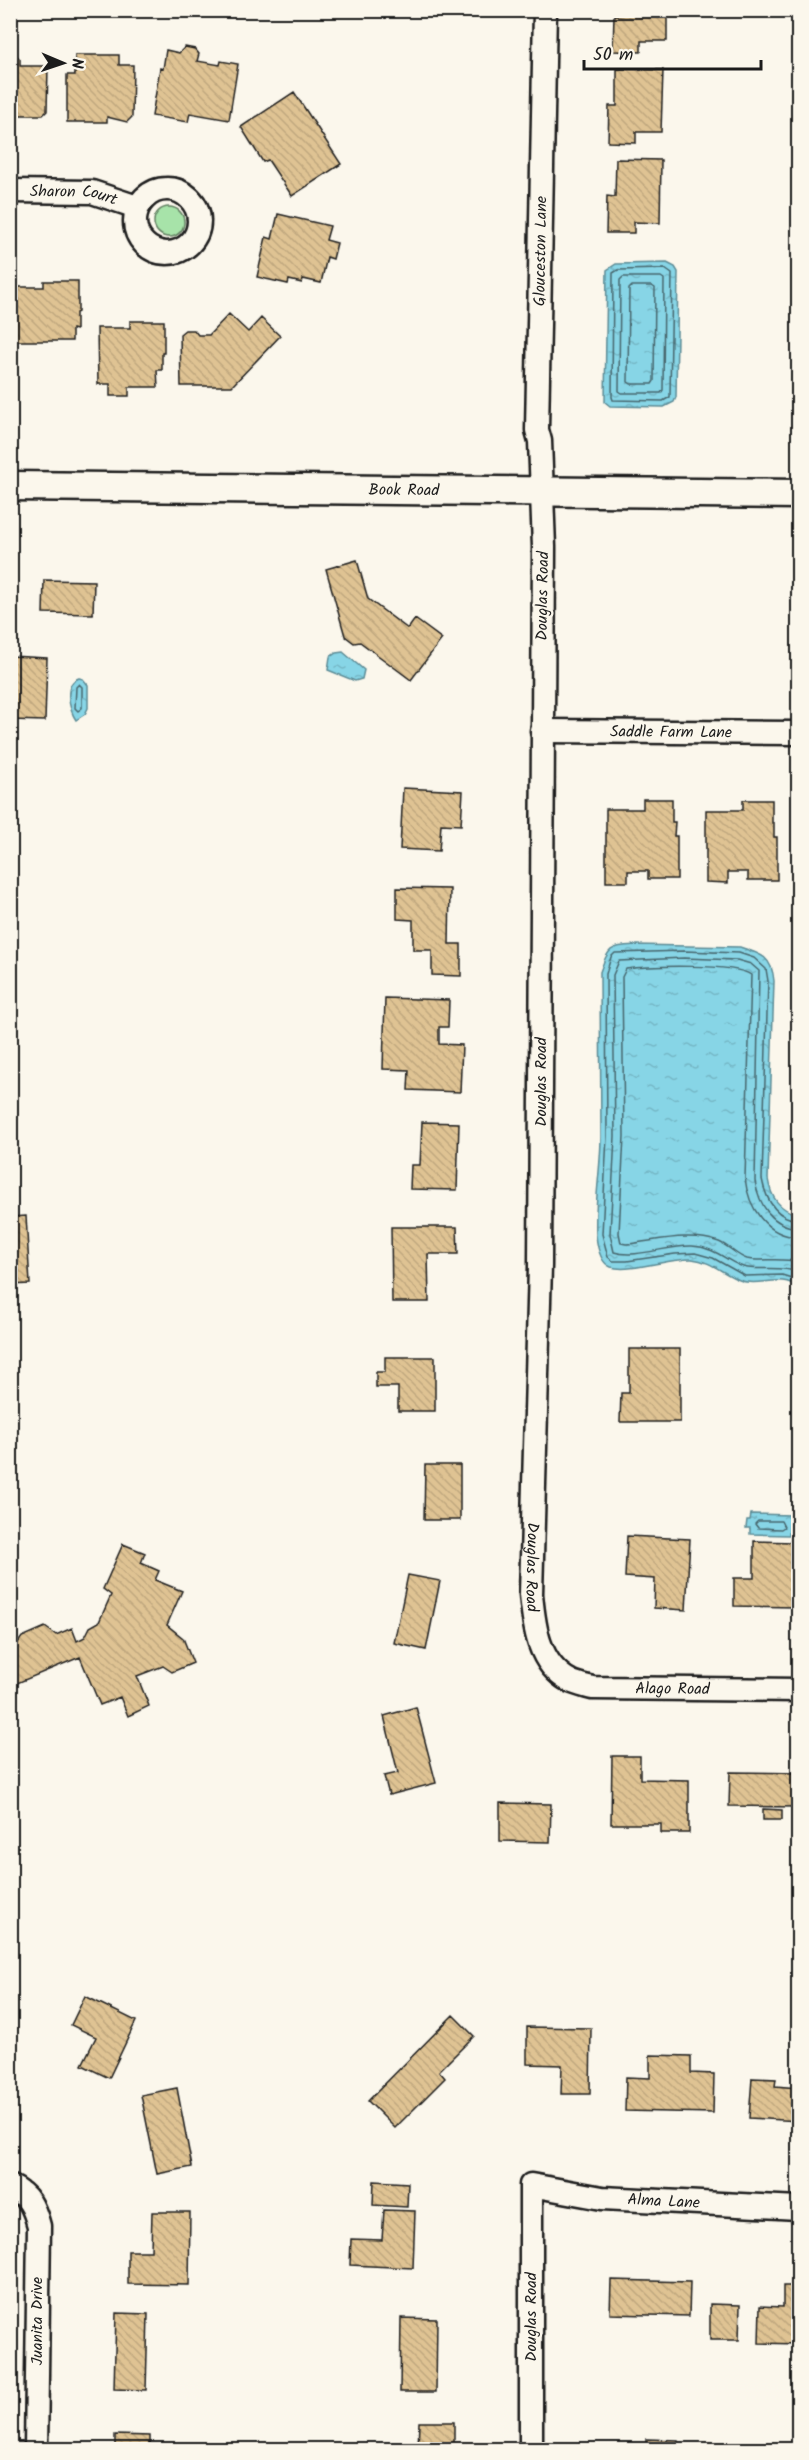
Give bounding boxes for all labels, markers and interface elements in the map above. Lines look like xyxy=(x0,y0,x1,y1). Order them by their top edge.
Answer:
north arrow xyxy=(33,33,93,93)
scale bar xyxy=(584,33,761,71)
text: 50 m xyxy=(593,41,633,70)
text: N xyxy=(64,58,89,69)
street label: Sharon Court xyxy=(30,179,121,212)
street label: Glouceston Lane xyxy=(528,196,554,306)
street label: Book Road xyxy=(368,477,440,503)
street label: Douglas Road xyxy=(530,550,556,641)
street label: Saddle Farm Lane xyxy=(610,719,732,745)
street label: Douglas Road xyxy=(529,1036,554,1127)
street label: Douglas Road xyxy=(518,1522,545,1614)
street label: Alago Road xyxy=(635,1676,711,1702)
street label: Alma Lane xyxy=(627,2187,701,2215)
street label: Douglas Road xyxy=(519,2271,544,2362)
street label: Juanita Drive xyxy=(25,2277,50,2365)

